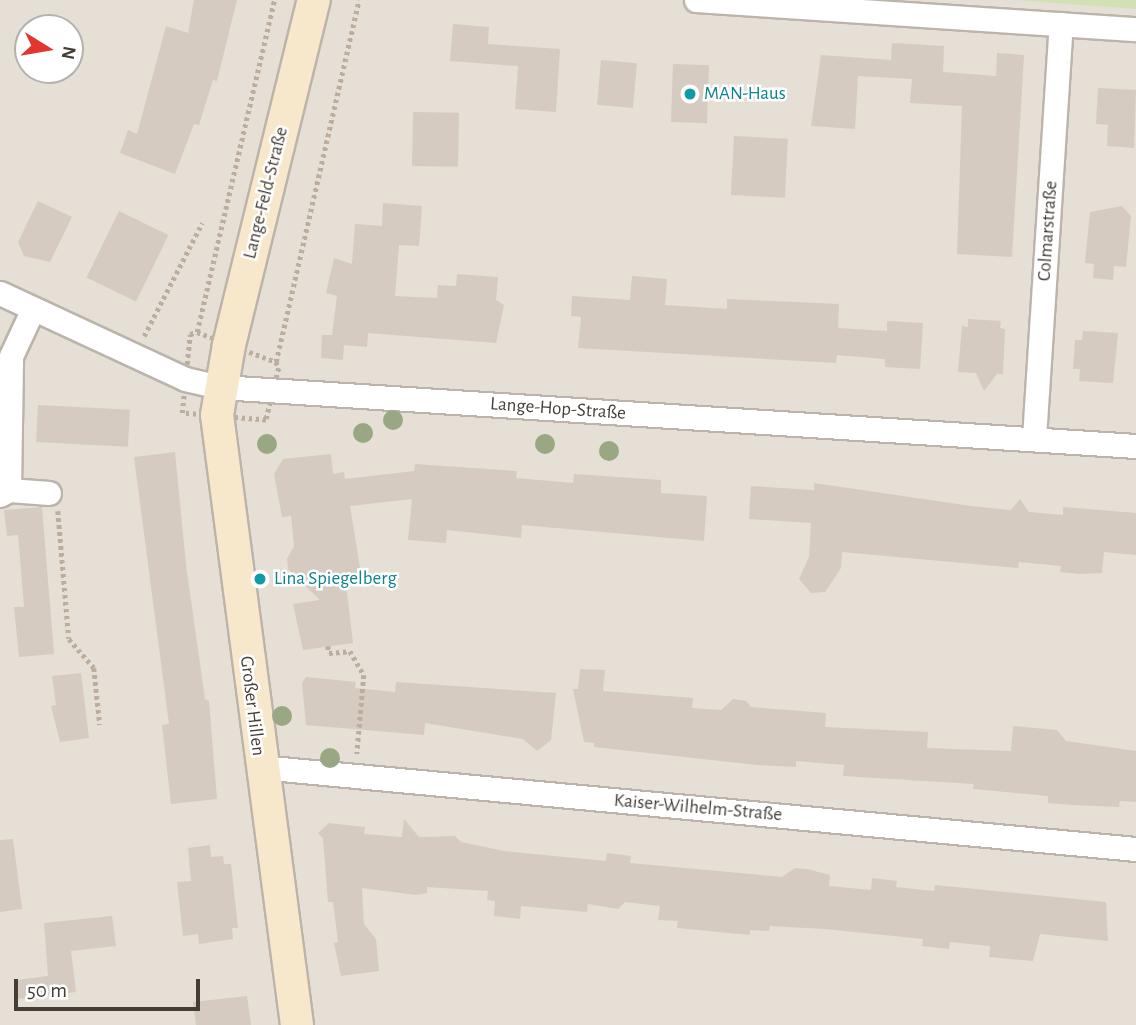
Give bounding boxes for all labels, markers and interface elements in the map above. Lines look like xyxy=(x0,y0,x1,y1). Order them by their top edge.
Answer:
north arrow xyxy=(14,14,84,84)
text: N xyxy=(58,44,79,61)
place label: MAN-Haus xyxy=(704,83,786,105)
marker: MAN-Haus xyxy=(682,86,698,102)
street label: Lange-Feld-Straße xyxy=(239,125,293,261)
street label: Colmarstraße xyxy=(1033,180,1063,282)
street label: Lange-Hop-Straße xyxy=(489,393,627,425)
place label: Lina Spiegelberg xyxy=(274,568,397,590)
marker: Lina Spiegelberg xyxy=(252,571,268,587)
street label: Großer Hillen xyxy=(235,655,269,757)
street label: Kaiser-Wilhelm-Straße xyxy=(613,789,783,827)
scale bar xyxy=(18,965,203,1009)
text: 50 m xyxy=(27,980,67,1001)

